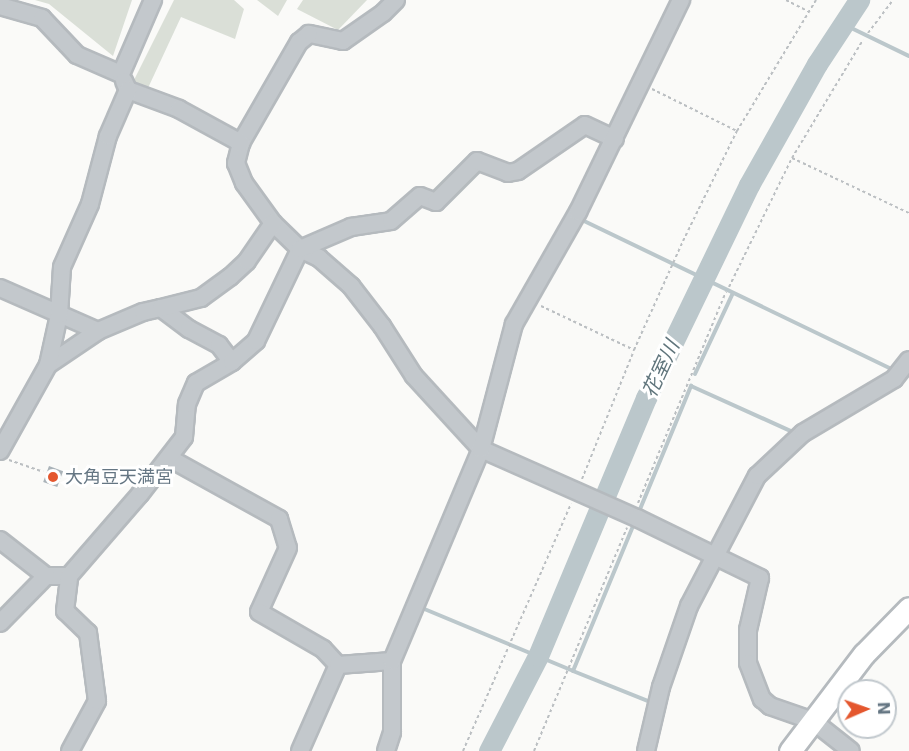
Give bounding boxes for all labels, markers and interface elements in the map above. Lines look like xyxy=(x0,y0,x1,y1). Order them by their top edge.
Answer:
water label: 花室川 xyxy=(637,337,685,401)
place label: 大角豆天満宮 xyxy=(65,466,173,488)
marker: 大角豆天満宮 xyxy=(46,470,60,484)
north arrow xyxy=(837,679,897,739)
text: N xyxy=(874,701,893,715)

